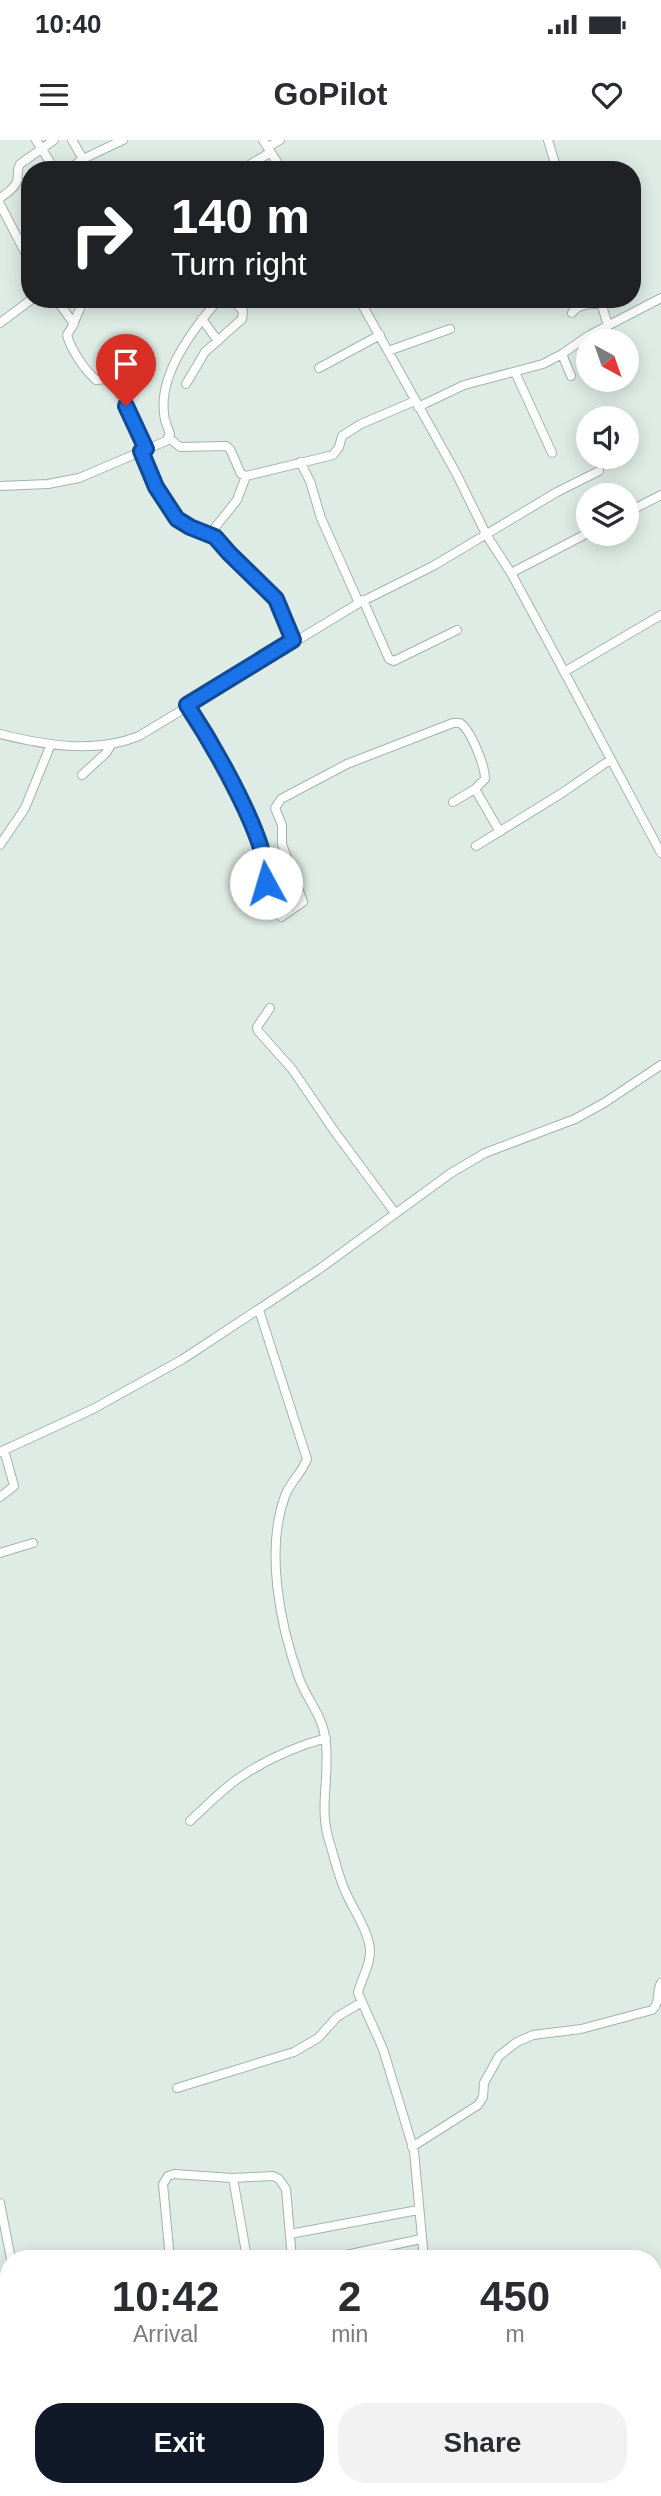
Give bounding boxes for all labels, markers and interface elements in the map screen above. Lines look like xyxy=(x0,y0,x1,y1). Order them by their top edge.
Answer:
text: 10:40 xyxy=(35,9,102,39)
icon: menu xyxy=(35,76,73,114)
text: GoPilot xyxy=(274,76,387,112)
icon: heart xyxy=(588,76,626,114)
icon: right xyxy=(56,189,147,280)
text: 140 m xyxy=(171,189,310,243)
text: Turn right xyxy=(171,246,307,282)
north arrow xyxy=(576,329,639,392)
map controls xyxy=(576,329,639,546)
pin xyxy=(96,334,156,406)
icon: arrive xyxy=(107,345,145,383)
button: sound xyxy=(576,406,639,469)
button: layers xyxy=(576,483,639,546)
position arrow xyxy=(229,846,303,920)
text: 10:42 xyxy=(112,2273,219,2320)
text: 2 xyxy=(338,2273,361,2320)
text: 450 xyxy=(480,2273,550,2320)
text: Arrival xyxy=(133,2321,198,2347)
text: min xyxy=(331,2321,368,2347)
text: m xyxy=(506,2321,525,2347)
button: Exit xyxy=(35,2403,324,2483)
button: Share xyxy=(338,2403,627,2483)

